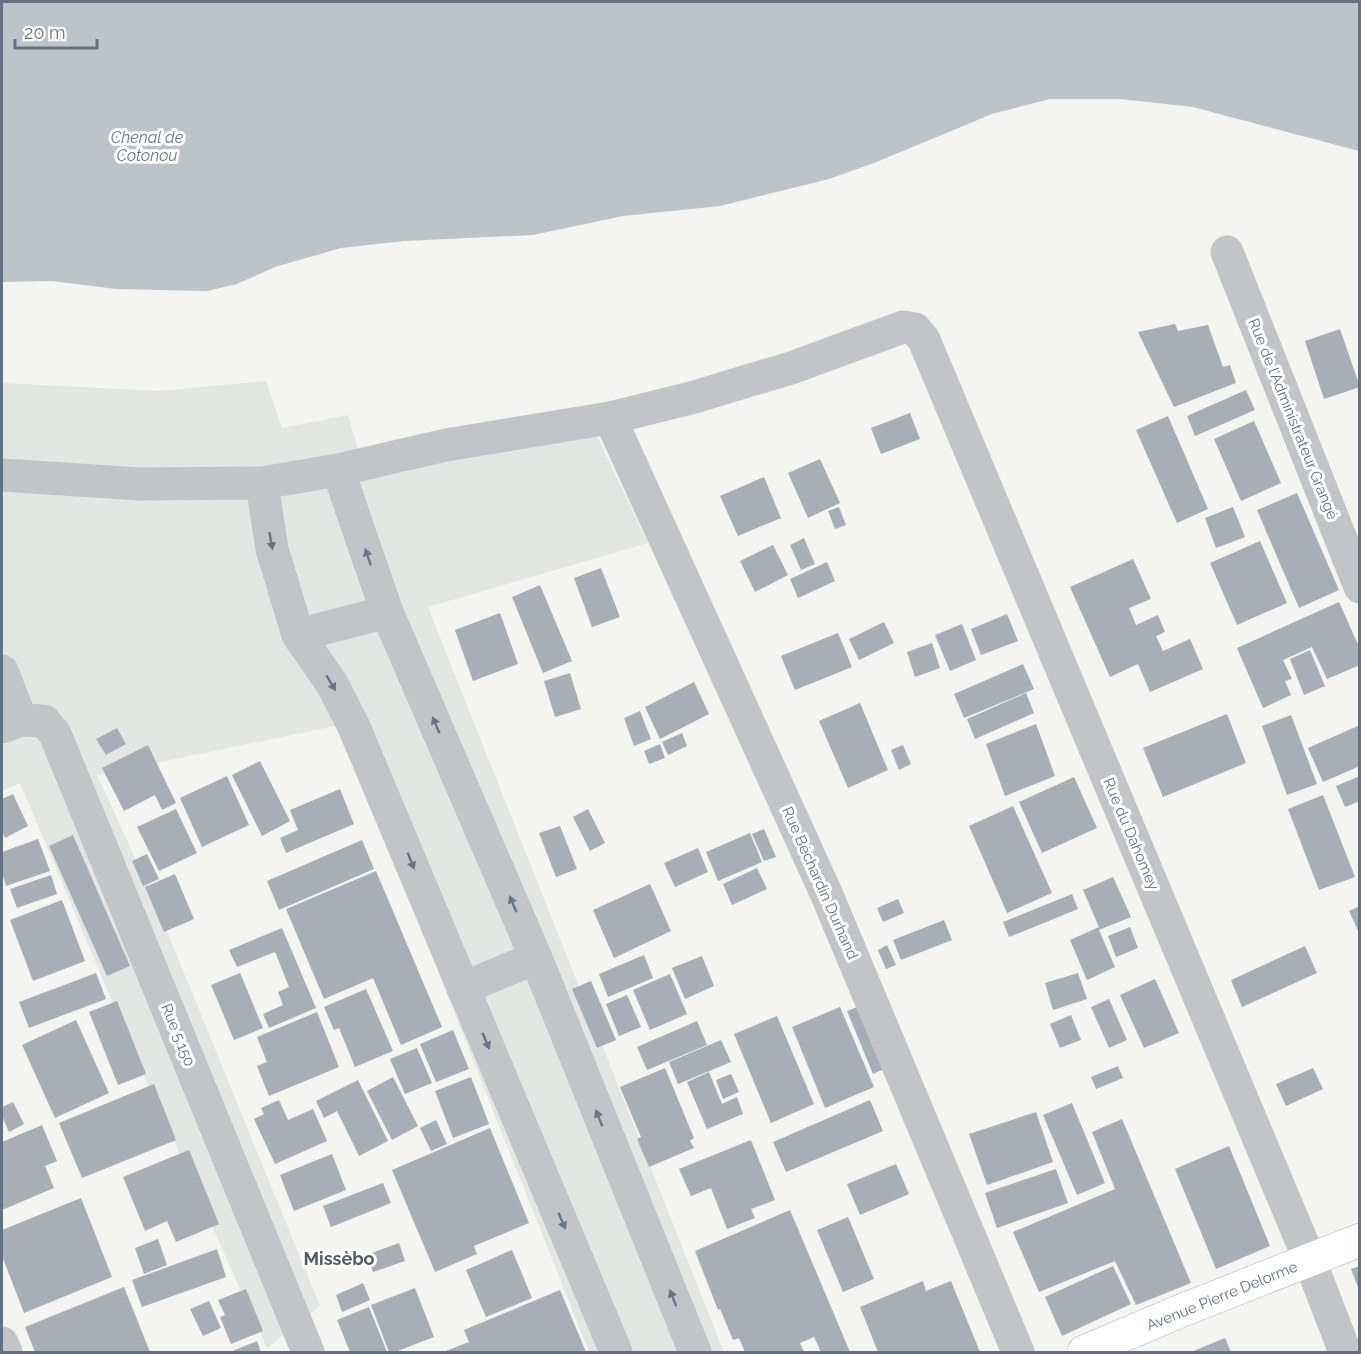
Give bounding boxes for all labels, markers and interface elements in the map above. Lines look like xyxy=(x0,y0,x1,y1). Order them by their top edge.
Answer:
scale bar xyxy=(15,12,98,50)
text: 20 m xyxy=(24,22,66,43)
water label: Chenal de Cotonou xyxy=(111,128,184,165)
street label: Rue de l'Administrateur Grangé xyxy=(1244,316,1342,522)
one-way arrow xyxy=(267,532,276,551)
one-way arrow xyxy=(363,548,373,566)
one-way arrow xyxy=(325,675,336,691)
one-way arrow xyxy=(431,716,440,734)
street label: Rue du Dahomey xyxy=(1099,775,1163,893)
street label: Rue Béchardin Durhand xyxy=(778,804,862,962)
one-way arrow xyxy=(406,852,416,870)
one-way arrow xyxy=(508,895,517,913)
street label: Rue 5.150 xyxy=(157,1001,199,1069)
one-way arrow xyxy=(481,1033,491,1051)
one-way arrow xyxy=(594,1109,603,1127)
one-way arrow xyxy=(558,1212,568,1230)
district label: Missèbo xyxy=(303,1248,375,1269)
street label: Avenue Pierre Delorme xyxy=(1144,1257,1300,1335)
one-way arrow xyxy=(668,1289,678,1307)

